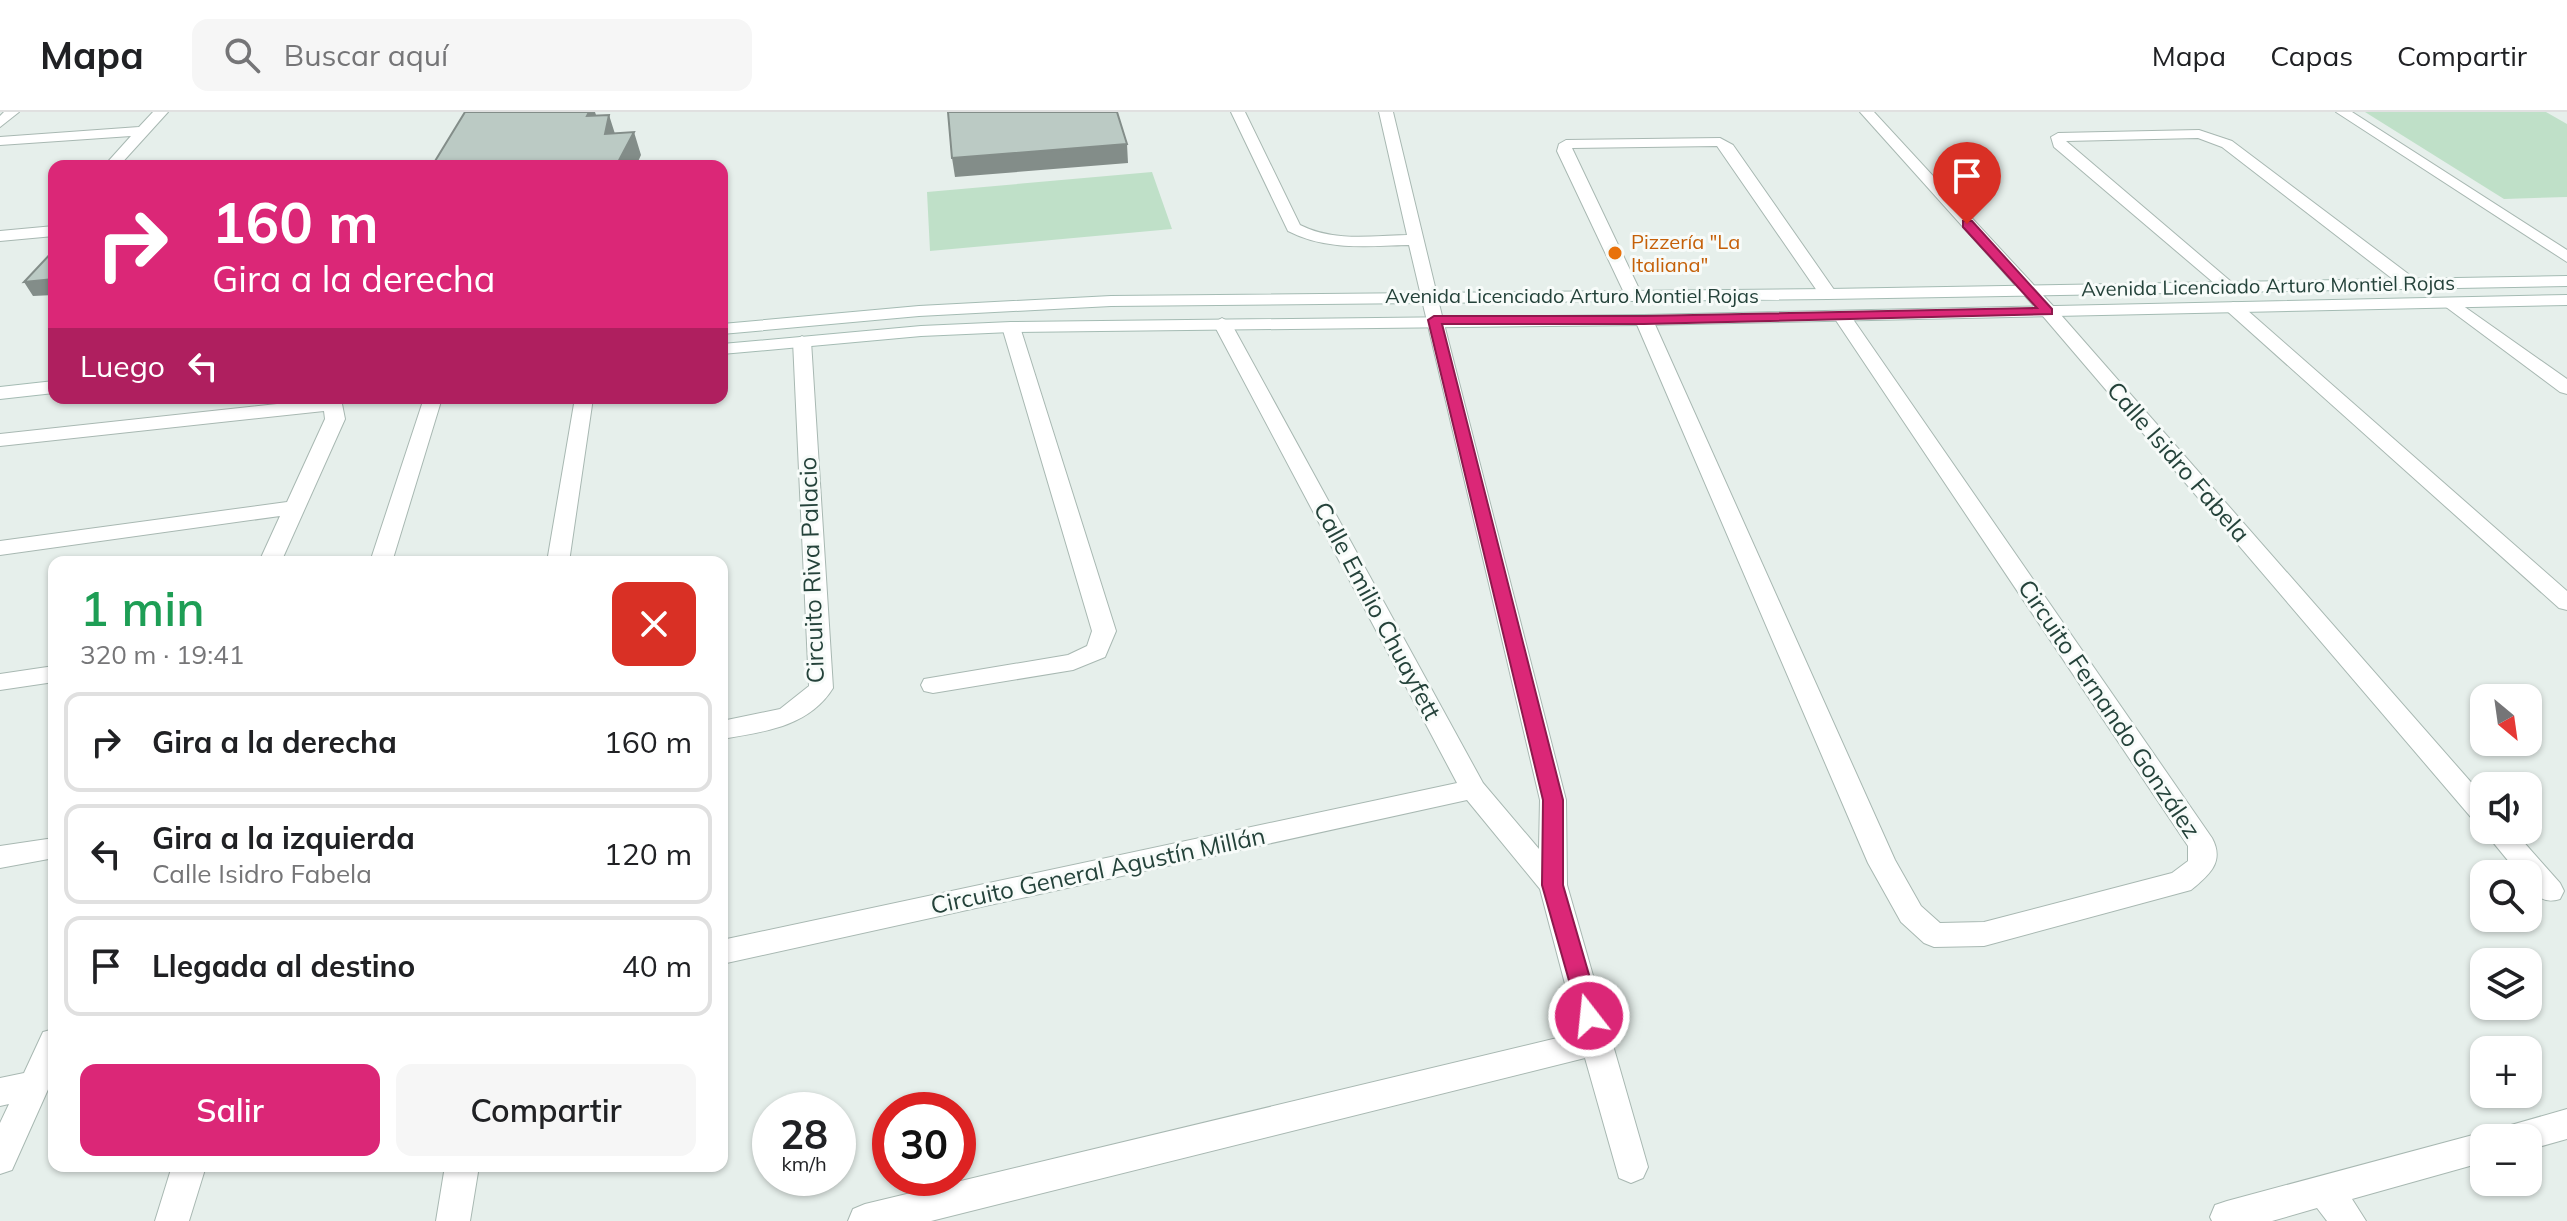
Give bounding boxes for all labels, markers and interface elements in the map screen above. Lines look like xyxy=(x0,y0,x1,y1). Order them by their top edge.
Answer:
search box xyxy=(192,19,752,91)
text: Mapa xyxy=(40,31,144,79)
icon: search xyxy=(220,33,264,77)
text: Buscar aquí xyxy=(284,36,448,74)
text: Mapa xyxy=(2152,38,2226,73)
text: Capas xyxy=(2270,38,2353,73)
text: Compartir xyxy=(2397,38,2527,73)
pin xyxy=(1933,142,2001,224)
icon: arrive xyxy=(1945,154,1989,198)
text: 160 m xyxy=(212,187,379,257)
icon: right xyxy=(80,192,184,296)
place label: Pizzería "La Italiana" xyxy=(1631,229,1740,277)
marker: Pizzería "La Italiana" xyxy=(1606,244,1624,262)
text: Gira a la derecha xyxy=(212,256,495,301)
street label: Avenida Licenciado Arturo Montiel Rojas xyxy=(2081,270,2455,301)
street label: Avenida Licenciado Arturo Montiel Rojas xyxy=(1385,283,1759,308)
icon: left xyxy=(181,344,225,388)
text: Luego xyxy=(80,347,165,385)
street label: Calle Isidro Fabela xyxy=(2101,375,2257,548)
street label: Circuito Riva Palacio xyxy=(792,456,830,684)
street label: Calle Emilio Chuayfett xyxy=(1308,497,1448,725)
street label: Circuito Fernando González xyxy=(2012,573,2208,843)
text: 1 min xyxy=(80,578,205,638)
button: close xyxy=(612,582,696,666)
text: 320 m · 19:41 xyxy=(80,638,244,671)
north arrow xyxy=(2470,684,2542,756)
map controls xyxy=(2470,684,2542,1196)
icon: right xyxy=(84,720,128,764)
text: Gira a la derecha xyxy=(152,723,397,761)
text: 160 m xyxy=(604,723,692,761)
button: sound xyxy=(2470,772,2542,844)
text: Gira a la izquierda xyxy=(152,819,415,857)
street label: Circuito General Agustín Millán xyxy=(928,820,1268,920)
icon: left xyxy=(84,832,128,876)
text: 120 m xyxy=(604,835,692,873)
text: Calle Isidro Fabela xyxy=(152,857,372,890)
button: search xyxy=(2470,860,2542,932)
icon: arrive xyxy=(84,944,128,988)
text: Llegada al destino xyxy=(152,947,415,985)
text: 40 m xyxy=(622,947,692,985)
button: layers xyxy=(2470,948,2542,1020)
position arrow xyxy=(1547,974,1631,1058)
button: + xyxy=(2470,1036,2542,1108)
button: Salir xyxy=(80,1064,380,1156)
button: Compartir xyxy=(396,1064,696,1156)
speed limit sign: 30 xyxy=(872,1092,976,1196)
text: 28 xyxy=(780,1109,828,1159)
button: − xyxy=(2470,1124,2542,1196)
text: km/h xyxy=(781,1151,827,1176)

